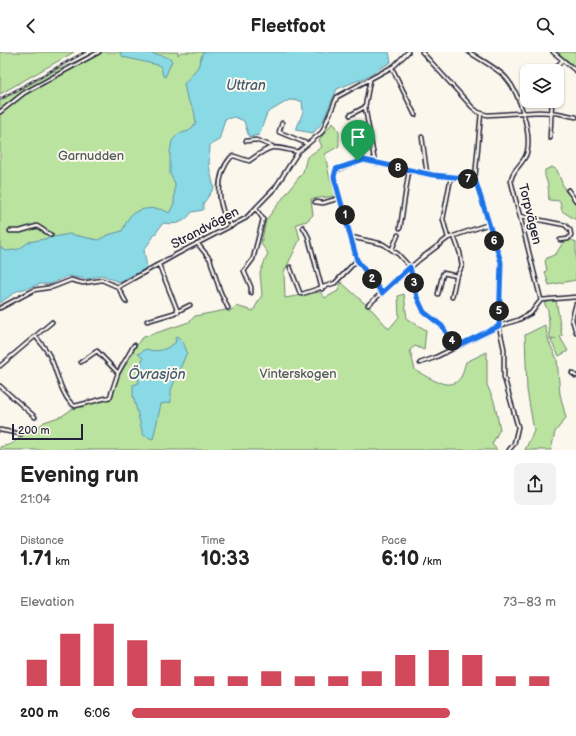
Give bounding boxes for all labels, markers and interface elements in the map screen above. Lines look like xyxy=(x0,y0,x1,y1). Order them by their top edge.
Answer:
icon: back xyxy=(20,15,42,37)
icon: search xyxy=(534,15,556,37)
text: Fleetfoot xyxy=(251,16,325,37)
map controls xyxy=(520,64,564,108)
button: layers xyxy=(520,64,564,108)
water label: Uttran xyxy=(226,77,266,94)
pin xyxy=(341,120,375,161)
icon: arrive xyxy=(347,126,369,148)
park label: Garnudden xyxy=(58,148,124,164)
pin: 8 xyxy=(388,158,408,178)
text: 8 xyxy=(395,161,401,174)
pin: 7 xyxy=(458,169,478,189)
text: 7 xyxy=(465,172,471,185)
street label: Torpvägen xyxy=(515,182,545,246)
street label: Strandvägen xyxy=(168,203,242,253)
pin: 1 xyxy=(335,205,355,225)
text: 1 xyxy=(343,208,347,221)
pin: 6 xyxy=(484,231,504,251)
text: 6 xyxy=(491,234,497,247)
pin: 2 xyxy=(362,269,382,289)
text: 2 xyxy=(369,272,375,285)
pin: 3 xyxy=(404,273,424,293)
text: 3 xyxy=(411,276,417,289)
pin: 5 xyxy=(489,301,509,321)
text: 5 xyxy=(496,304,502,317)
pin: 4 xyxy=(442,331,462,351)
text: 4 xyxy=(449,334,455,347)
water label: Övrasjön xyxy=(128,365,186,383)
park label: Vinterskogen xyxy=(260,366,336,382)
scale bar xyxy=(12,422,83,441)
text: 200 m xyxy=(18,424,50,437)
text: Evening run xyxy=(20,462,139,489)
button: share xyxy=(514,463,556,505)
text: 21:04 xyxy=(20,491,51,507)
text: Distance xyxy=(20,534,64,547)
text: Time xyxy=(201,534,225,547)
text: Pace xyxy=(381,534,406,547)
text: 1.71 xyxy=(20,547,52,571)
text: 10:33 xyxy=(201,547,250,571)
text: 6:10 xyxy=(381,547,419,571)
text: km xyxy=(52,555,70,568)
text: /km xyxy=(419,555,442,568)
text: Elevation xyxy=(20,594,74,610)
text: 73–83 m xyxy=(503,594,556,610)
text: 200 m xyxy=(20,705,58,721)
text: 6:06 xyxy=(84,705,110,721)

